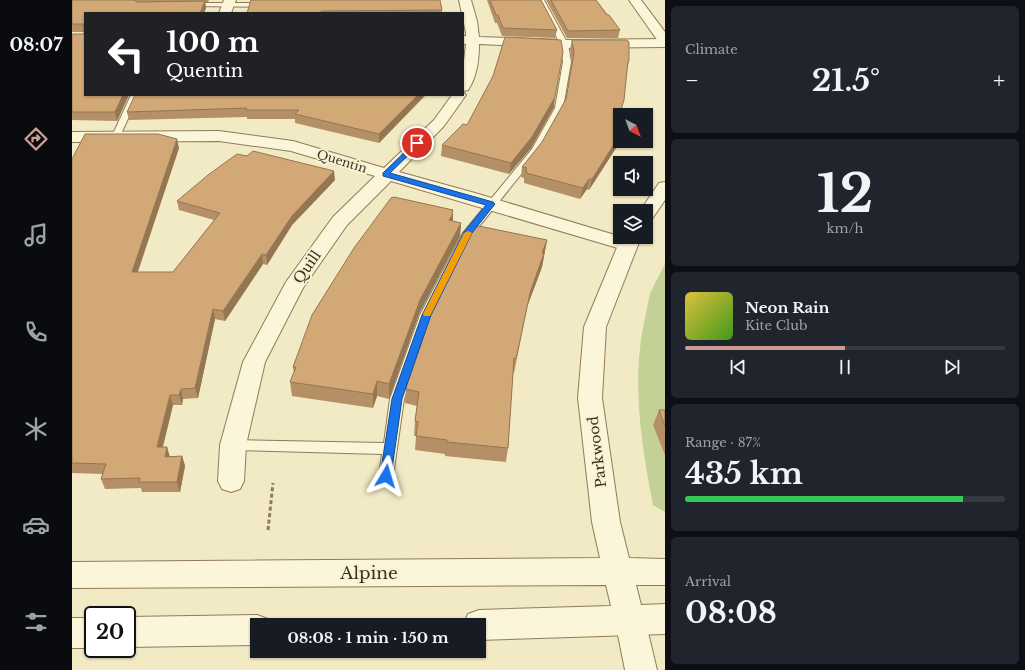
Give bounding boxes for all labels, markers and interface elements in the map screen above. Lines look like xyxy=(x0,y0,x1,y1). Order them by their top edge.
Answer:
text: 100 m xyxy=(166,25,259,60)
icon: left xyxy=(100,28,152,80)
text: 08:07 xyxy=(9,34,63,56)
text: Climate xyxy=(685,41,738,58)
text: Quentin xyxy=(166,60,243,82)
text: 21.5° xyxy=(812,62,880,99)
text: − xyxy=(685,67,699,94)
text: + xyxy=(993,67,1005,94)
north arrow xyxy=(613,108,653,148)
map controls xyxy=(613,108,653,244)
icon: directions xyxy=(22,125,50,153)
pin xyxy=(400,126,434,160)
icon: arrive xyxy=(406,132,428,154)
street label: Quentin xyxy=(315,146,369,176)
button: sound xyxy=(613,156,653,196)
text: 12 xyxy=(817,162,873,226)
button: layers xyxy=(613,204,653,244)
text: km/h xyxy=(827,220,863,237)
icon: music xyxy=(22,221,50,249)
street label: Quill xyxy=(289,247,325,287)
text: Neon Rain xyxy=(745,298,829,317)
text: Kite Club xyxy=(745,317,808,334)
icon: phone xyxy=(22,318,50,346)
icon: previous xyxy=(727,356,749,378)
icon: pause xyxy=(834,356,856,378)
icon: next xyxy=(941,356,963,378)
icon: climate xyxy=(22,415,50,443)
street label: Parkwood xyxy=(584,415,610,489)
text: Range · 87% xyxy=(685,434,761,451)
position arrow xyxy=(365,455,407,497)
text: 435 km xyxy=(685,455,803,492)
icon: car xyxy=(22,511,50,539)
street label: Alpine xyxy=(339,563,398,584)
text: Arrival xyxy=(685,573,731,590)
text: 08:08 xyxy=(685,594,777,631)
speed limit sign: 20 xyxy=(84,606,136,658)
icon: filters xyxy=(22,608,50,636)
text: 08:08 · 1 min · 150 m xyxy=(287,628,449,647)

